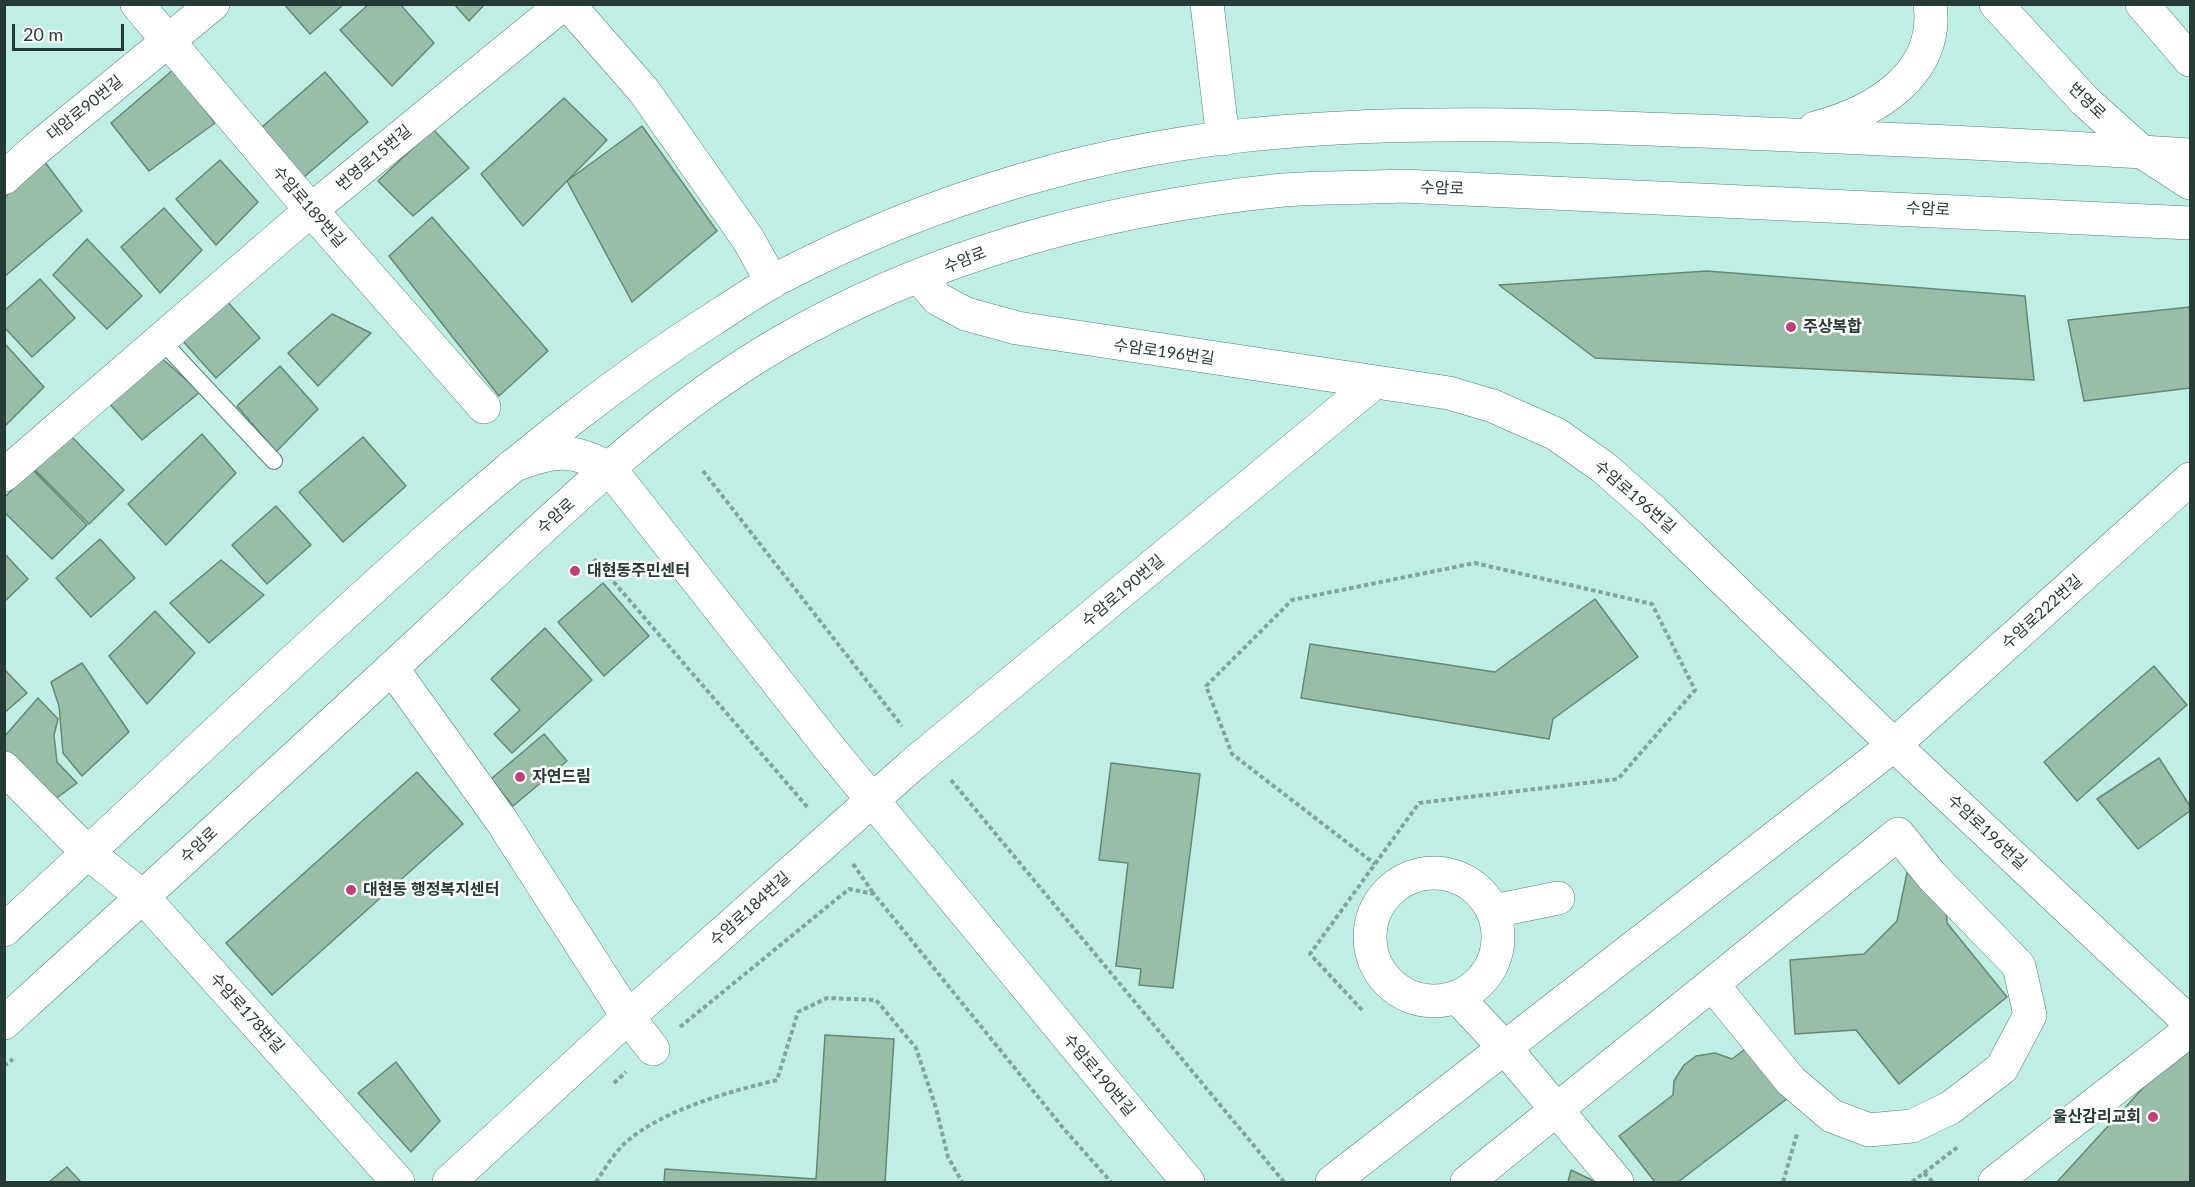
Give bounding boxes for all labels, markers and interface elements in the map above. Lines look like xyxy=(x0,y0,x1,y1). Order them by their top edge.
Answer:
scale bar xyxy=(15,12,128,50)
text: 20 m xyxy=(23,23,63,45)
street label: 대암로90번길 xyxy=(43,72,127,144)
street label: 번영로 xyxy=(2064,79,2110,123)
street label: 번영로15번길 xyxy=(333,121,415,195)
street label: 수암로189번길 xyxy=(268,162,350,252)
street label: 수암로 xyxy=(1420,178,1464,198)
street label: 수암로 xyxy=(1905,198,1951,220)
street label: 수암로 xyxy=(941,243,989,277)
place label: 주상복합 xyxy=(1803,317,1862,337)
marker: 주상복합 xyxy=(1784,320,1798,334)
street label: 수암로196번길 xyxy=(1112,335,1216,369)
street label: 수암로196번길 xyxy=(1590,456,1680,538)
street label: 수암로 xyxy=(533,494,579,538)
street label: 수암로190번길 xyxy=(1078,551,1168,631)
place label: 대현동주민센터 xyxy=(587,561,690,581)
marker: 대현동주민센터 xyxy=(568,564,582,578)
street label: 수암로222번길 xyxy=(1998,571,2086,653)
place label: 자연드림 xyxy=(532,767,591,787)
marker: 자연드림 xyxy=(513,770,527,784)
street label: 수암로196번길 xyxy=(1943,790,2031,874)
street label: 수암로 xyxy=(176,823,222,867)
street label: 수암로184번길 xyxy=(706,868,794,950)
place label: 대현동 행정복지센터 xyxy=(363,880,499,900)
marker: 대현동 행정복지센터 xyxy=(344,883,358,897)
street label: 수암로178번길 xyxy=(206,969,288,1057)
street label: 수암로190번길 xyxy=(1059,1030,1139,1120)
place label: 울산감리교회 xyxy=(2053,1107,2141,1127)
marker: 울산감리교회 xyxy=(2146,1110,2160,1124)

